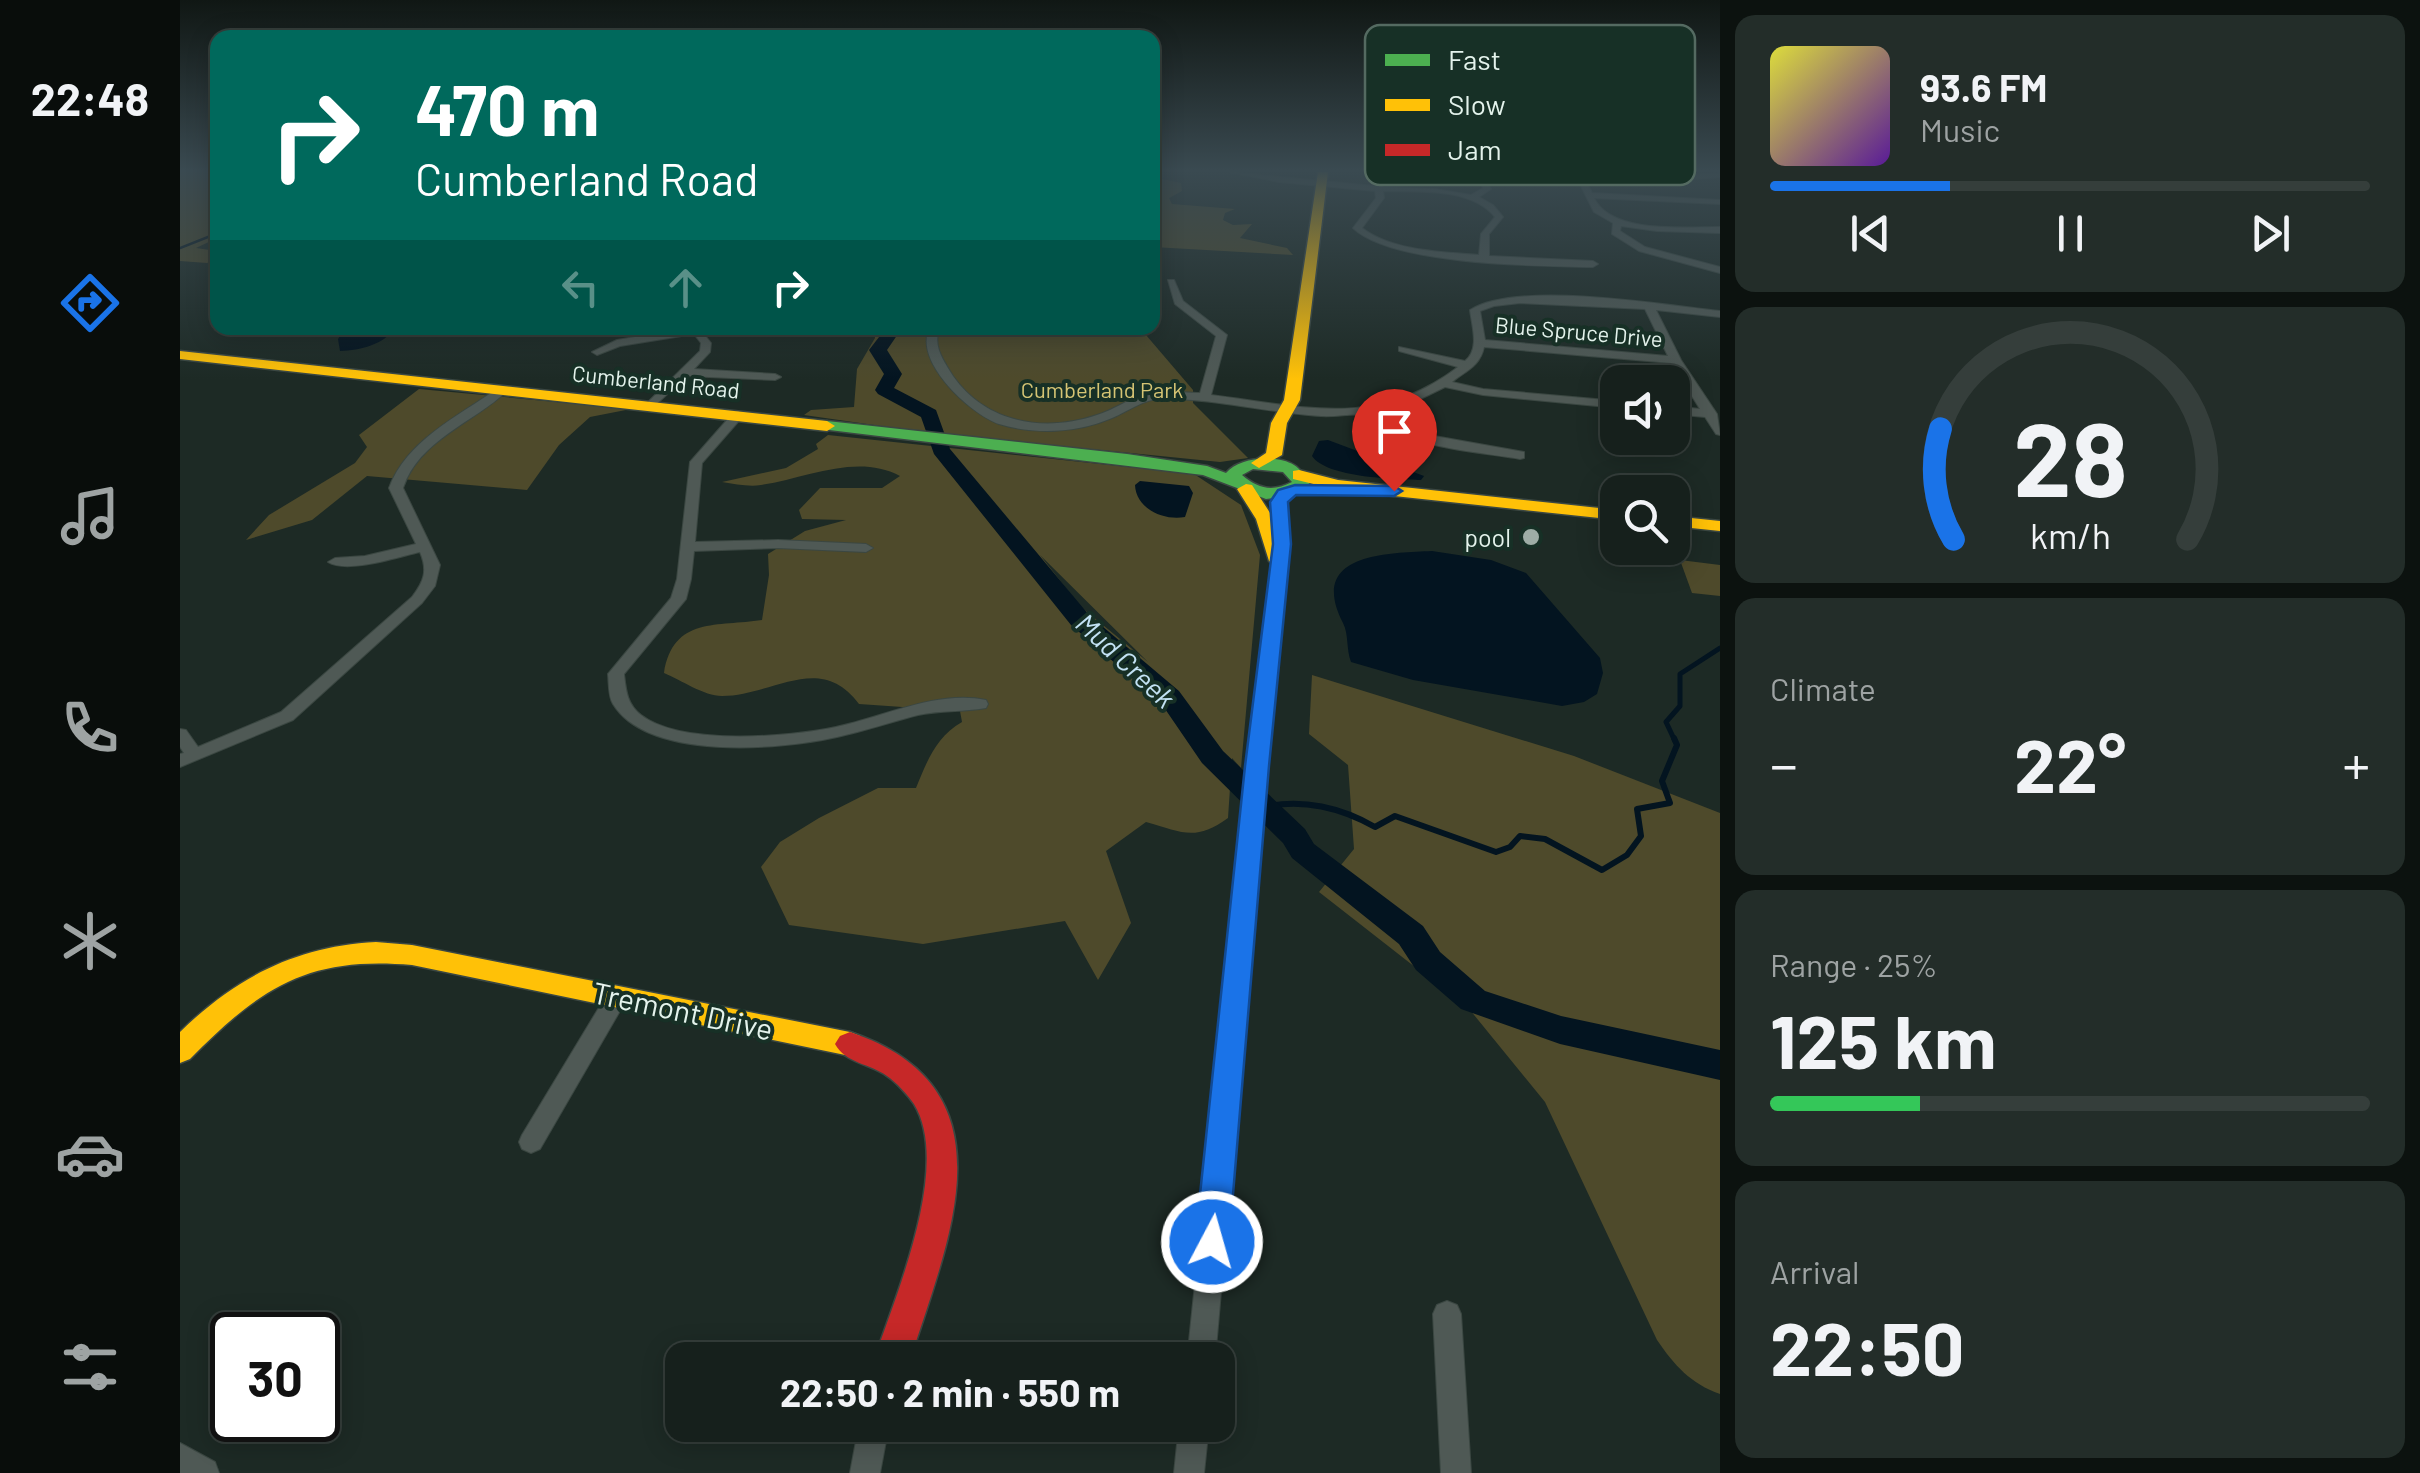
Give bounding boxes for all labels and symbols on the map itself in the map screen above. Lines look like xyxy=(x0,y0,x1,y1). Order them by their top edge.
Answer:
legend xyxy=(1365,25,1695,185)
text: Fast xyxy=(1448,42,1501,76)
text: Slow xyxy=(1448,87,1506,121)
text: Jam xyxy=(1448,132,1502,166)
street label: Blue Spruce Drive xyxy=(1494,311,1664,351)
street label: Cumberland Road xyxy=(571,359,741,403)
park label: Cumberland Park xyxy=(1021,376,1183,402)
pin xyxy=(1352,389,1437,492)
place label: pool xyxy=(1464,522,1511,552)
marker: pool xyxy=(1520,526,1542,548)
water label: Mud Creek xyxy=(1069,606,1183,715)
street label: Tremont Drive xyxy=(590,973,776,1047)
position arrow xyxy=(1160,1190,1264,1294)
speed limit sign: 30 xyxy=(210,1312,340,1442)

